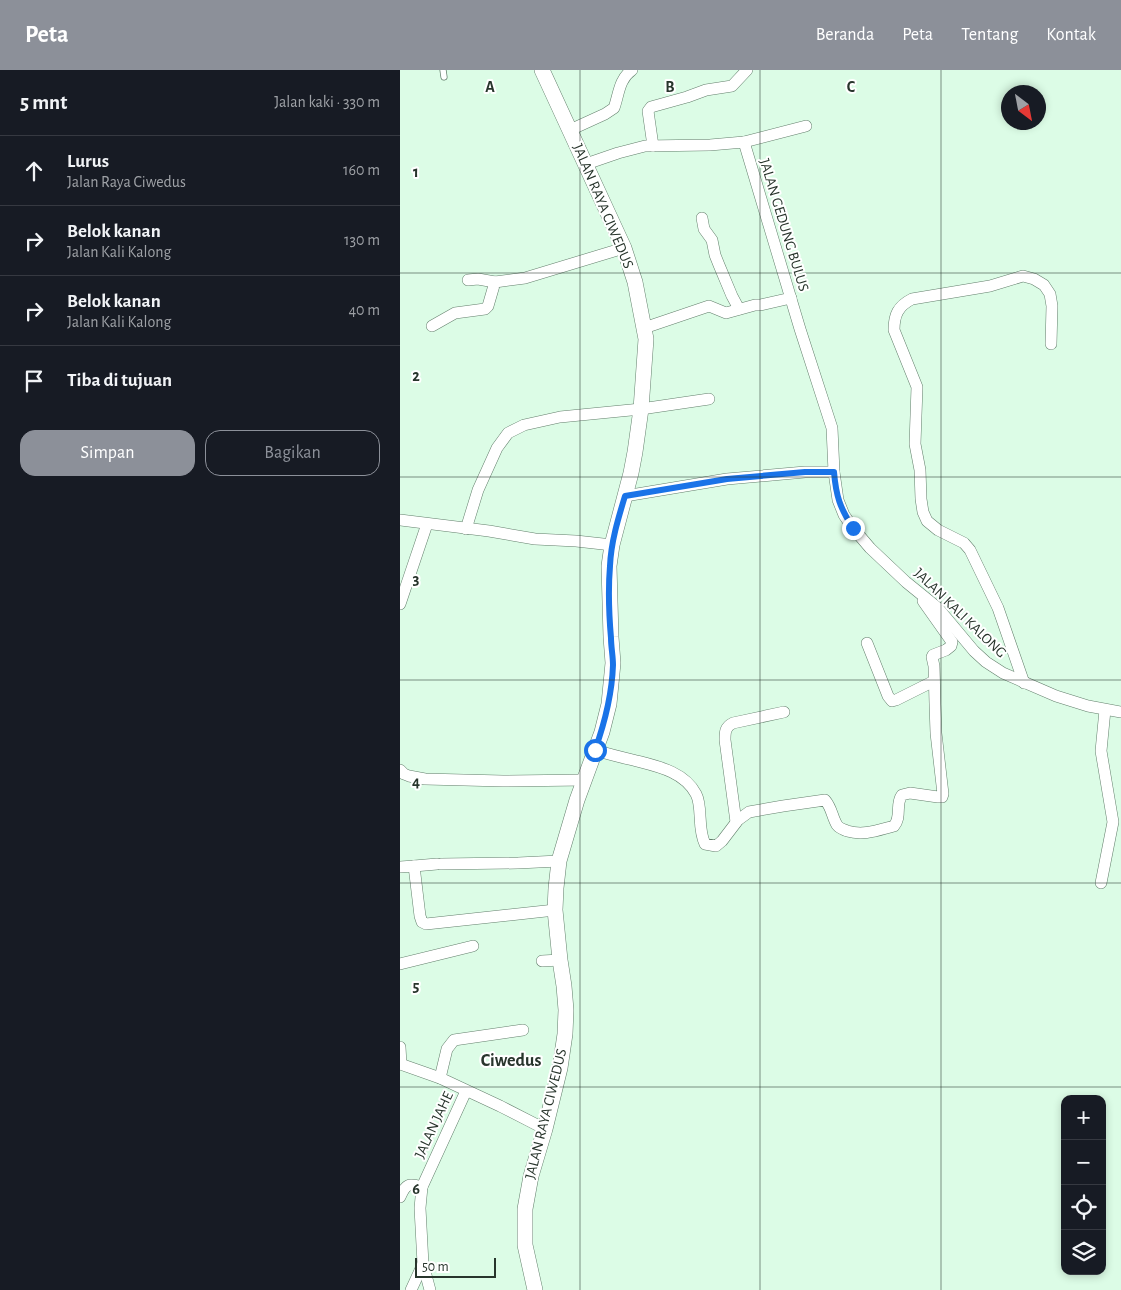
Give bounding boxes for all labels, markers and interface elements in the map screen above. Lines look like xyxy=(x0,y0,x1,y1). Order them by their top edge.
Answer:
text: Peta xyxy=(25,23,69,47)
text: Beranda xyxy=(816,26,874,44)
text: Peta xyxy=(902,26,933,44)
text: Tentang xyxy=(961,26,1018,44)
text: Kontak xyxy=(1046,26,1096,44)
text: A xyxy=(485,79,495,95)
text: B xyxy=(665,79,675,95)
text: C xyxy=(847,79,856,95)
north arrow xyxy=(1001,85,1046,130)
text: 5 mnt xyxy=(20,92,67,113)
text: Jalan kaki · 330 m xyxy=(274,94,380,110)
street label: JALAN RAYA CIWEDUS xyxy=(570,141,636,271)
text: Lurus xyxy=(67,152,109,171)
icon: ahead xyxy=(20,157,48,185)
street label: JALAN GEDUNG BULUS xyxy=(757,157,811,293)
text: 160 m xyxy=(343,162,380,178)
text: 1 xyxy=(413,164,419,180)
text: Jalan Raya Ciwedus xyxy=(67,174,186,190)
text: Belok kanan xyxy=(67,222,161,241)
icon: right xyxy=(20,227,48,255)
text: 130 m xyxy=(344,232,380,248)
text: Jalan Kali Kalong xyxy=(67,244,171,260)
text: Belok kanan xyxy=(67,292,161,311)
icon: right xyxy=(20,297,48,325)
text: 40 m xyxy=(348,302,380,318)
text: Jalan Kali Kalong xyxy=(67,314,171,330)
icon: arrive xyxy=(20,367,48,395)
text: 2 xyxy=(412,368,420,384)
text: Tiba di tujuan xyxy=(67,371,172,390)
button: Simpan xyxy=(20,430,195,476)
button: Bagikan xyxy=(205,430,380,476)
route end xyxy=(842,517,865,540)
street label: JALAN KALI KALONG xyxy=(911,565,1009,661)
text: 3 xyxy=(413,571,420,587)
route start xyxy=(584,739,607,762)
text: 4 xyxy=(412,774,420,790)
text: 5 xyxy=(413,978,420,994)
street label: JALAN RAYA CIWEDUS xyxy=(523,1047,569,1181)
district label: Ciwedus xyxy=(481,1052,541,1070)
street label: JALAN JAHE xyxy=(412,1089,456,1161)
map controls xyxy=(1061,1095,1106,1275)
button: + xyxy=(1061,1095,1106,1140)
button: − xyxy=(1061,1140,1106,1185)
text: 6 xyxy=(412,1181,420,1197)
button: locate xyxy=(1061,1185,1106,1230)
button: layers xyxy=(1061,1230,1106,1275)
scale bar xyxy=(415,1255,496,1278)
text: 50 m xyxy=(422,1260,449,1274)

